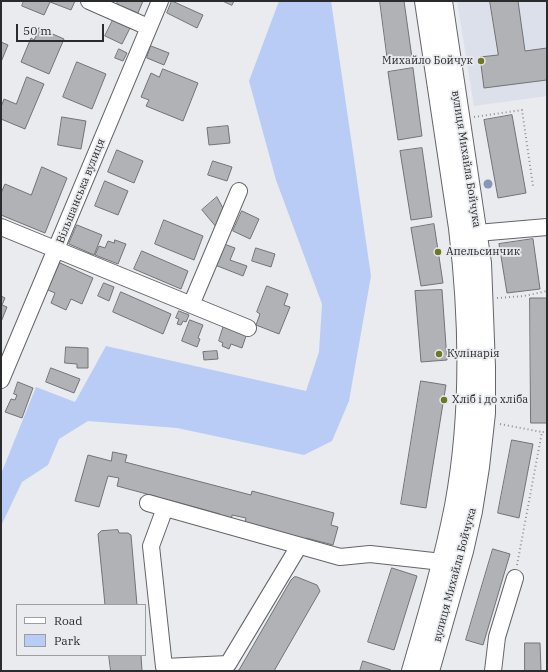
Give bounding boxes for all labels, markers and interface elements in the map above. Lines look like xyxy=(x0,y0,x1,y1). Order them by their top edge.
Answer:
scale bar xyxy=(18,16,106,42)
text: 50 m xyxy=(23,23,52,38)
place label: Михайло Бойчук xyxy=(382,54,473,68)
marker: Михайло Бойчук xyxy=(476,56,486,66)
street label: вулиця Михайла Бойчука xyxy=(449,90,483,228)
street label: Вільшанська вулиця xyxy=(54,137,108,245)
place label: Апельсинчик xyxy=(446,245,520,259)
marker: Апельсинчик xyxy=(433,247,443,257)
place label: Кулінарія xyxy=(447,347,500,361)
marker: Кулінарія xyxy=(434,349,444,359)
place label: Хліб і до хліба xyxy=(452,393,528,407)
marker: Хліб і до хліба xyxy=(439,395,449,405)
street label: вулиця Михайла Бойчука xyxy=(431,506,479,644)
legend xyxy=(16,604,146,656)
text: Road xyxy=(54,613,83,628)
text: Park xyxy=(54,633,80,648)

